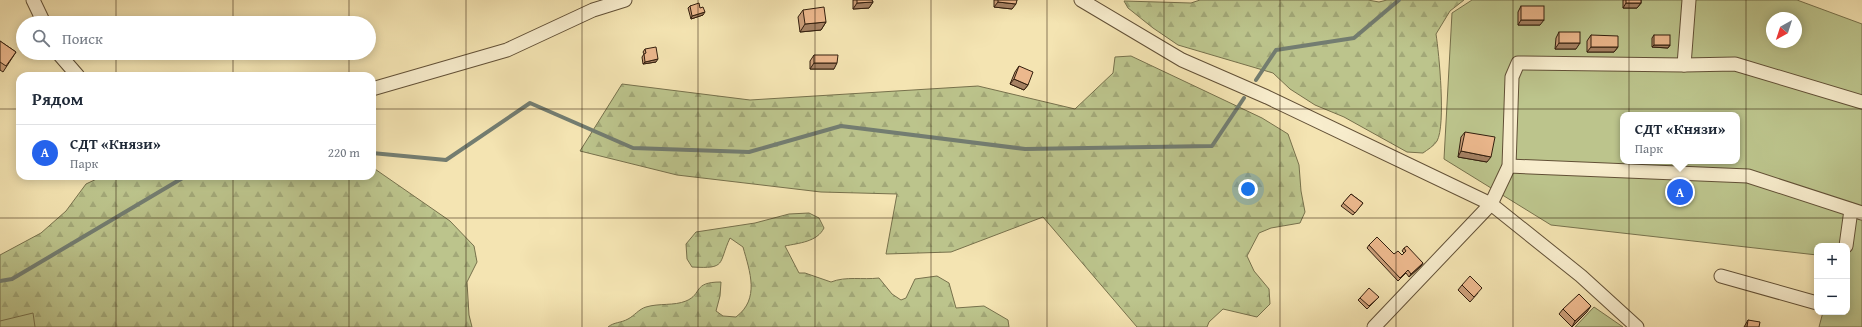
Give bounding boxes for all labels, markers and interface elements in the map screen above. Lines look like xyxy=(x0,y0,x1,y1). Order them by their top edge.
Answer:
north arrow xyxy=(1766,12,1802,48)
search box xyxy=(16,16,376,60)
icon: search xyxy=(30,27,52,49)
text: Поиск xyxy=(62,28,103,49)
text: Рядом xyxy=(32,86,83,111)
popup xyxy=(1620,112,1740,164)
text: СДТ «Князи» xyxy=(1635,118,1725,139)
text: СДТ «Князи» xyxy=(70,133,161,154)
text: Парк xyxy=(1635,139,1663,158)
text: A xyxy=(41,143,49,162)
text: 220 m xyxy=(328,143,360,162)
text: Парк xyxy=(70,154,98,173)
pin: A xyxy=(1667,177,1693,207)
your location xyxy=(1238,179,1258,199)
map controls xyxy=(1814,243,1850,315)
button: + xyxy=(1814,243,1850,279)
button: − xyxy=(1814,279,1850,315)

